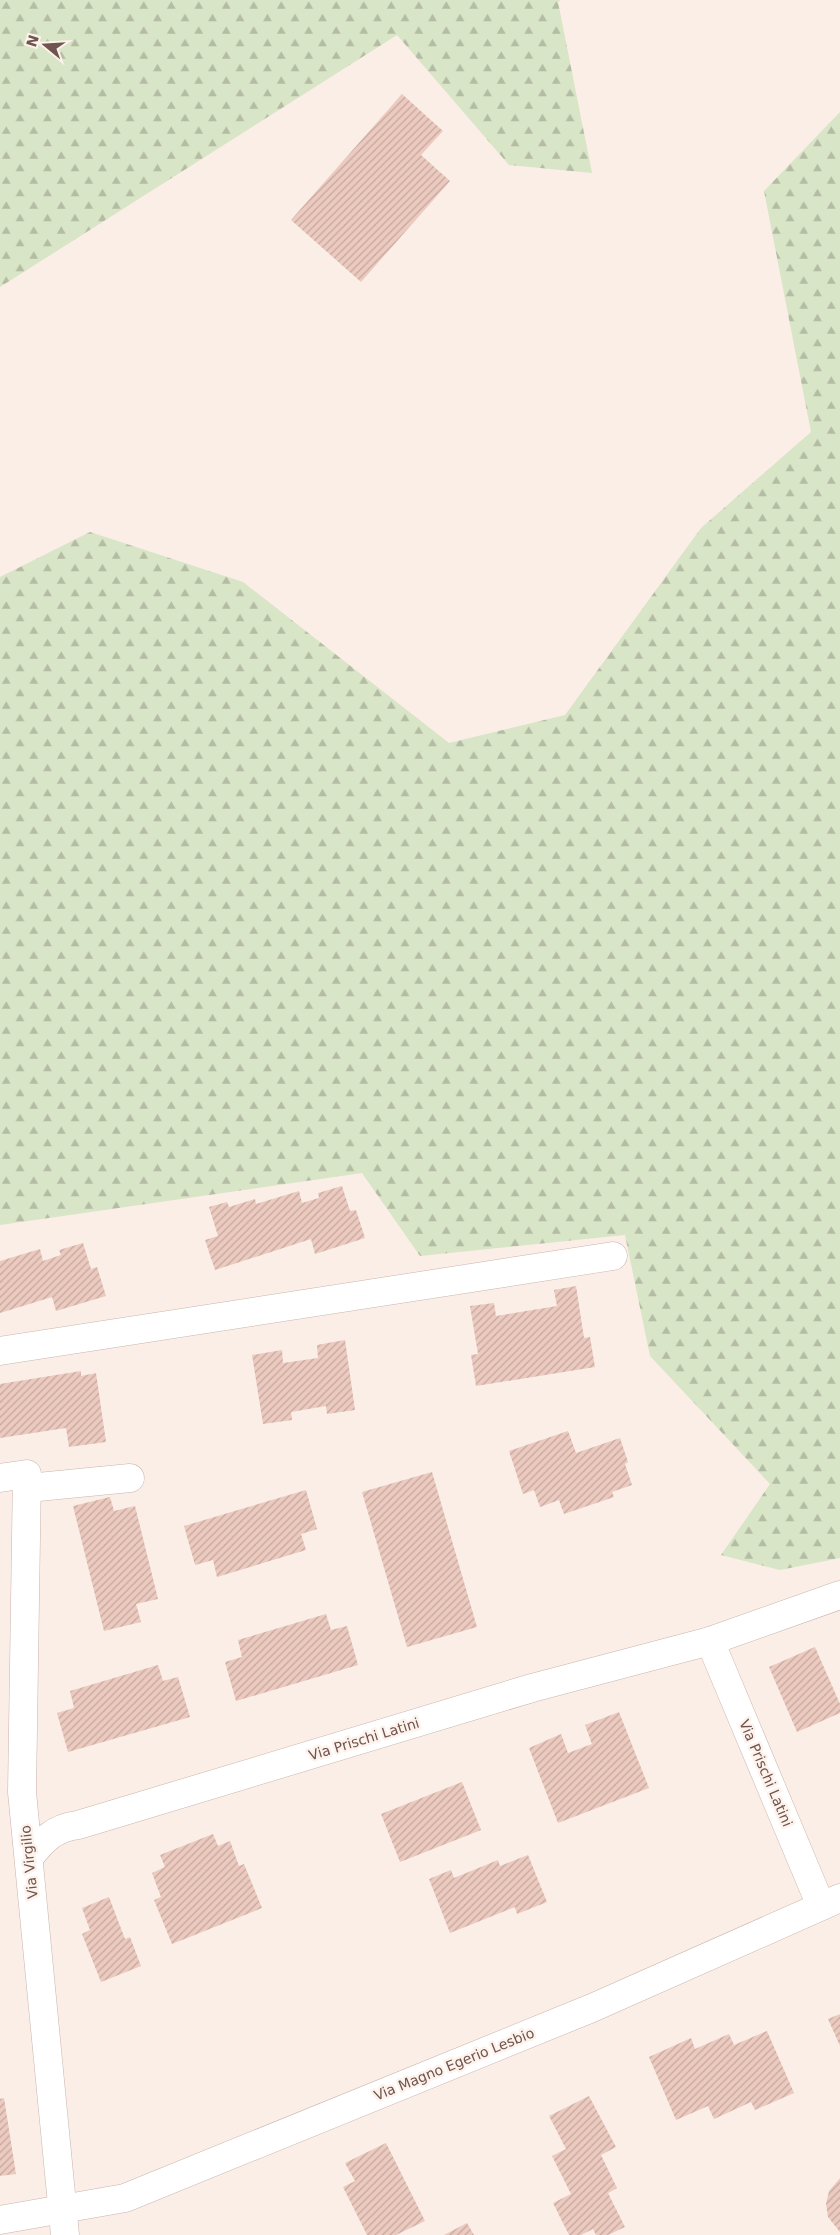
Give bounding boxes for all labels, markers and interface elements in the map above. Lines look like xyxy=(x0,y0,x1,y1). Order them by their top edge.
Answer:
north arrow xyxy=(20,20,70,70)
text: N xyxy=(23,33,42,49)
street label: Via Prischi Latini xyxy=(307,1715,421,1763)
street label: Via Prischi Latini xyxy=(736,1717,796,1829)
street label: Via Virgilio xyxy=(17,1824,41,1900)
street label: Via Magno Egerio Lesbio xyxy=(372,2024,536,2104)

